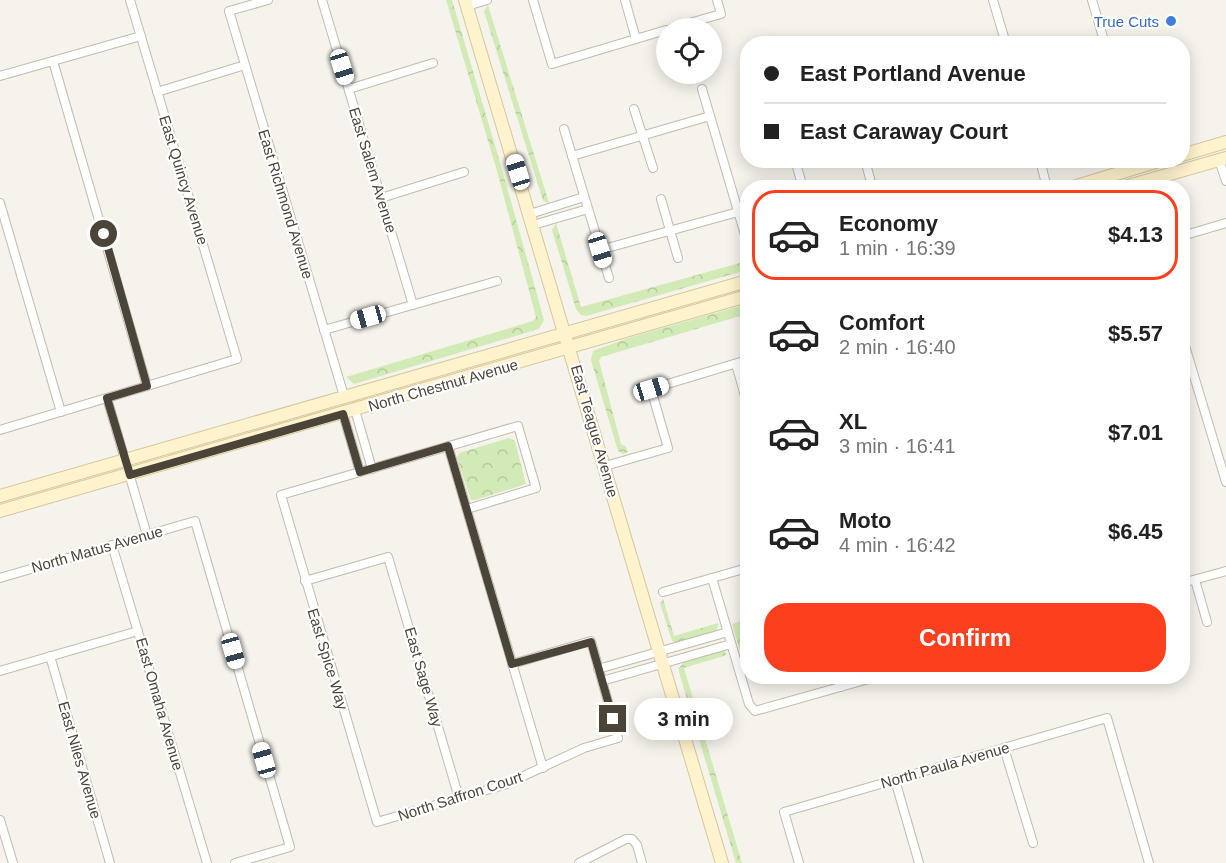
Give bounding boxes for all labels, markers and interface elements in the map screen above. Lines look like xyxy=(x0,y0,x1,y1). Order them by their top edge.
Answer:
place label: True Cuts xyxy=(1094,13,1159,30)
marker: True Cuts xyxy=(1164,14,1178,28)
map controls xyxy=(656,18,722,84)
button: locate xyxy=(656,18,722,84)
car xyxy=(328,47,356,87)
text: East Portland Avenue xyxy=(800,61,1026,86)
street label: East Salem Avenue xyxy=(346,105,400,235)
street label: East Quincy Avenue xyxy=(156,113,212,247)
text: East Caraway Court xyxy=(800,119,1008,144)
street label: East Richmond Avenue xyxy=(255,127,317,281)
car xyxy=(504,152,532,192)
icon: car xyxy=(767,208,821,262)
text: Economy xyxy=(839,211,938,236)
route start xyxy=(90,220,117,247)
text: $4.13 xyxy=(1108,222,1163,247)
car xyxy=(586,230,614,270)
text: 1 min · 16:39 xyxy=(839,237,956,259)
car xyxy=(348,303,388,331)
icon: car xyxy=(767,307,821,361)
text: Comfort xyxy=(839,310,925,335)
text: $5.57 xyxy=(1108,321,1163,346)
text: 2 min · 16:40 xyxy=(839,336,956,358)
street label: North Chestnut Avenue xyxy=(366,355,520,415)
street label: East Teague Avenue xyxy=(568,363,622,499)
car xyxy=(631,375,671,403)
icon: car xyxy=(767,406,821,460)
text: XL xyxy=(839,409,867,434)
text: $7.01 xyxy=(1108,420,1163,445)
text: 3 min · 16:41 xyxy=(839,435,956,457)
icon: car xyxy=(767,505,821,559)
text: Moto xyxy=(839,508,892,533)
text: $6.45 xyxy=(1108,519,1163,544)
street label: North Matus Avenue xyxy=(29,522,165,576)
text: 4 min · 16:42 xyxy=(839,534,956,556)
button: Confirm xyxy=(764,603,1166,672)
street label: East Spice Way xyxy=(304,606,352,712)
street label: East Sage Way xyxy=(402,625,446,729)
car xyxy=(219,631,247,671)
street label: East Omaha Avenue xyxy=(133,636,187,772)
callout: 3 min xyxy=(634,698,733,740)
street label: East Niles Avenue xyxy=(55,699,105,821)
route end xyxy=(599,705,626,732)
text: 3 min xyxy=(657,708,710,730)
street label: North Paula Avenue xyxy=(879,738,1011,792)
car xyxy=(250,740,278,780)
street label: North Saffron Court xyxy=(396,768,525,824)

